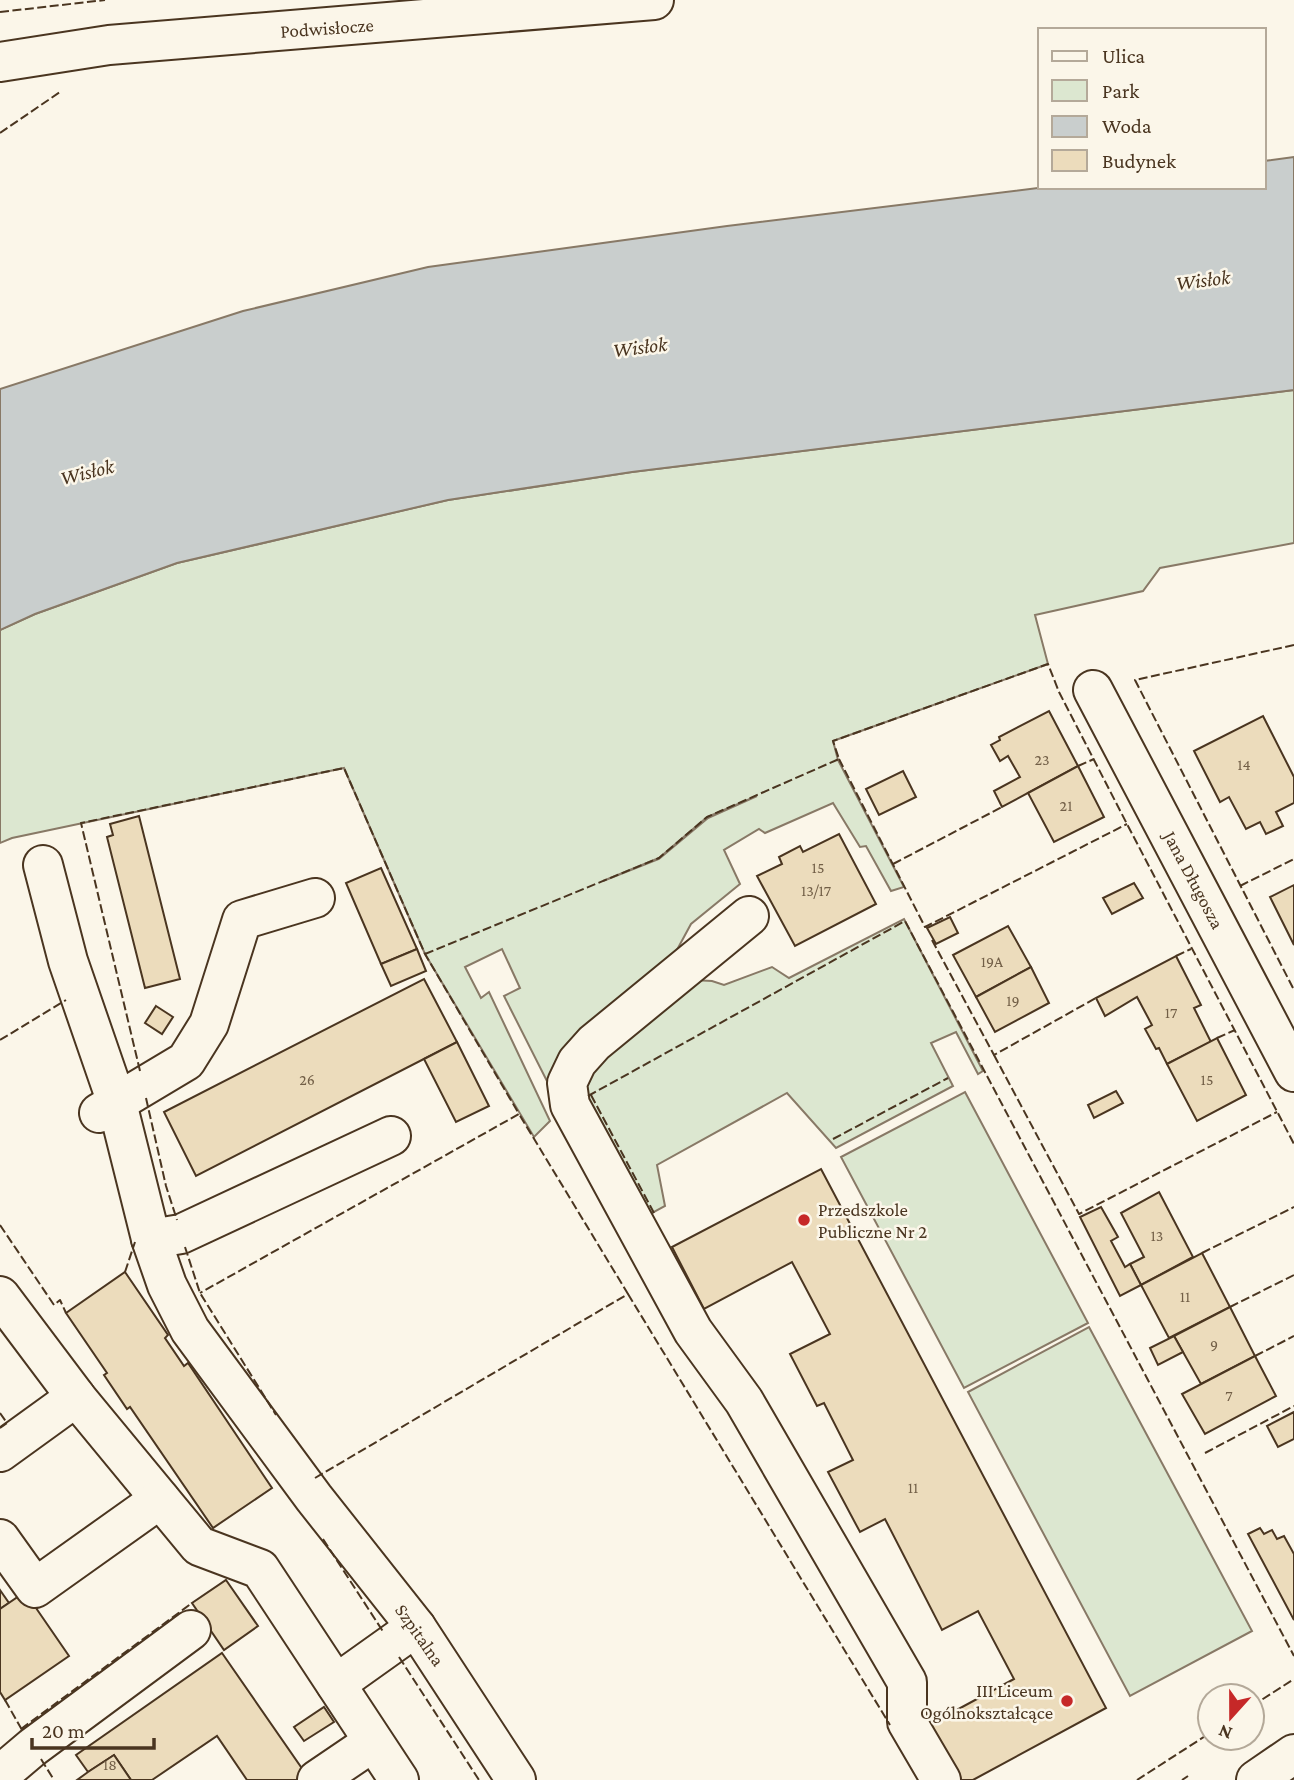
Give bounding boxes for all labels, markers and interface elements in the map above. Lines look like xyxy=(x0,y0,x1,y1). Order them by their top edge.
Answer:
street label: Podwisłocze xyxy=(280,14,374,42)
legend xyxy=(1038,28,1266,189)
text: Ulica xyxy=(1102,44,1145,68)
text: Park xyxy=(1102,79,1139,103)
text: Woda xyxy=(1102,114,1152,138)
text: Budynek xyxy=(1102,149,1176,173)
water label: Wisłok xyxy=(1175,265,1232,295)
water label: Wisłok xyxy=(612,332,669,362)
water label: Wisłok xyxy=(58,454,117,490)
house number: 23 xyxy=(1034,751,1050,768)
house number: 14 xyxy=(1237,756,1251,773)
house number: 21 xyxy=(1060,797,1072,814)
street label: Jana Długosza xyxy=(1159,826,1229,933)
house number: 15 xyxy=(812,859,824,876)
house number: 13/17 xyxy=(801,882,832,899)
house number: 19A xyxy=(981,953,1004,970)
house number: 19 xyxy=(1006,992,1020,1009)
house number: 17 xyxy=(1165,1004,1178,1021)
house number: 26 xyxy=(299,1071,315,1088)
house number: 15 xyxy=(1201,1071,1213,1088)
place label: Przedszkole Publiczne Nr 2 xyxy=(818,1199,927,1242)
marker: Przedszkole Publiczne Nr 2 xyxy=(796,1212,812,1228)
house number: 13 xyxy=(1151,1227,1163,1244)
house number: 11 xyxy=(1180,1288,1190,1305)
house number: 9 xyxy=(1210,1336,1218,1353)
house number: 7 xyxy=(1225,1387,1233,1404)
house number: 11 xyxy=(908,1479,918,1496)
street label: Szpitalna xyxy=(391,1600,449,1670)
place label: III Liceum Ogólnokształcące xyxy=(920,1680,1053,1723)
north arrow xyxy=(1196,1682,1266,1752)
marker: III Liceum Ogólnokształcące xyxy=(1059,1693,1075,1709)
scale bar xyxy=(32,1706,154,1750)
text: 20 m xyxy=(42,1719,85,1743)
text: N xyxy=(1215,1720,1235,1745)
house number: 18 xyxy=(103,1756,117,1773)

